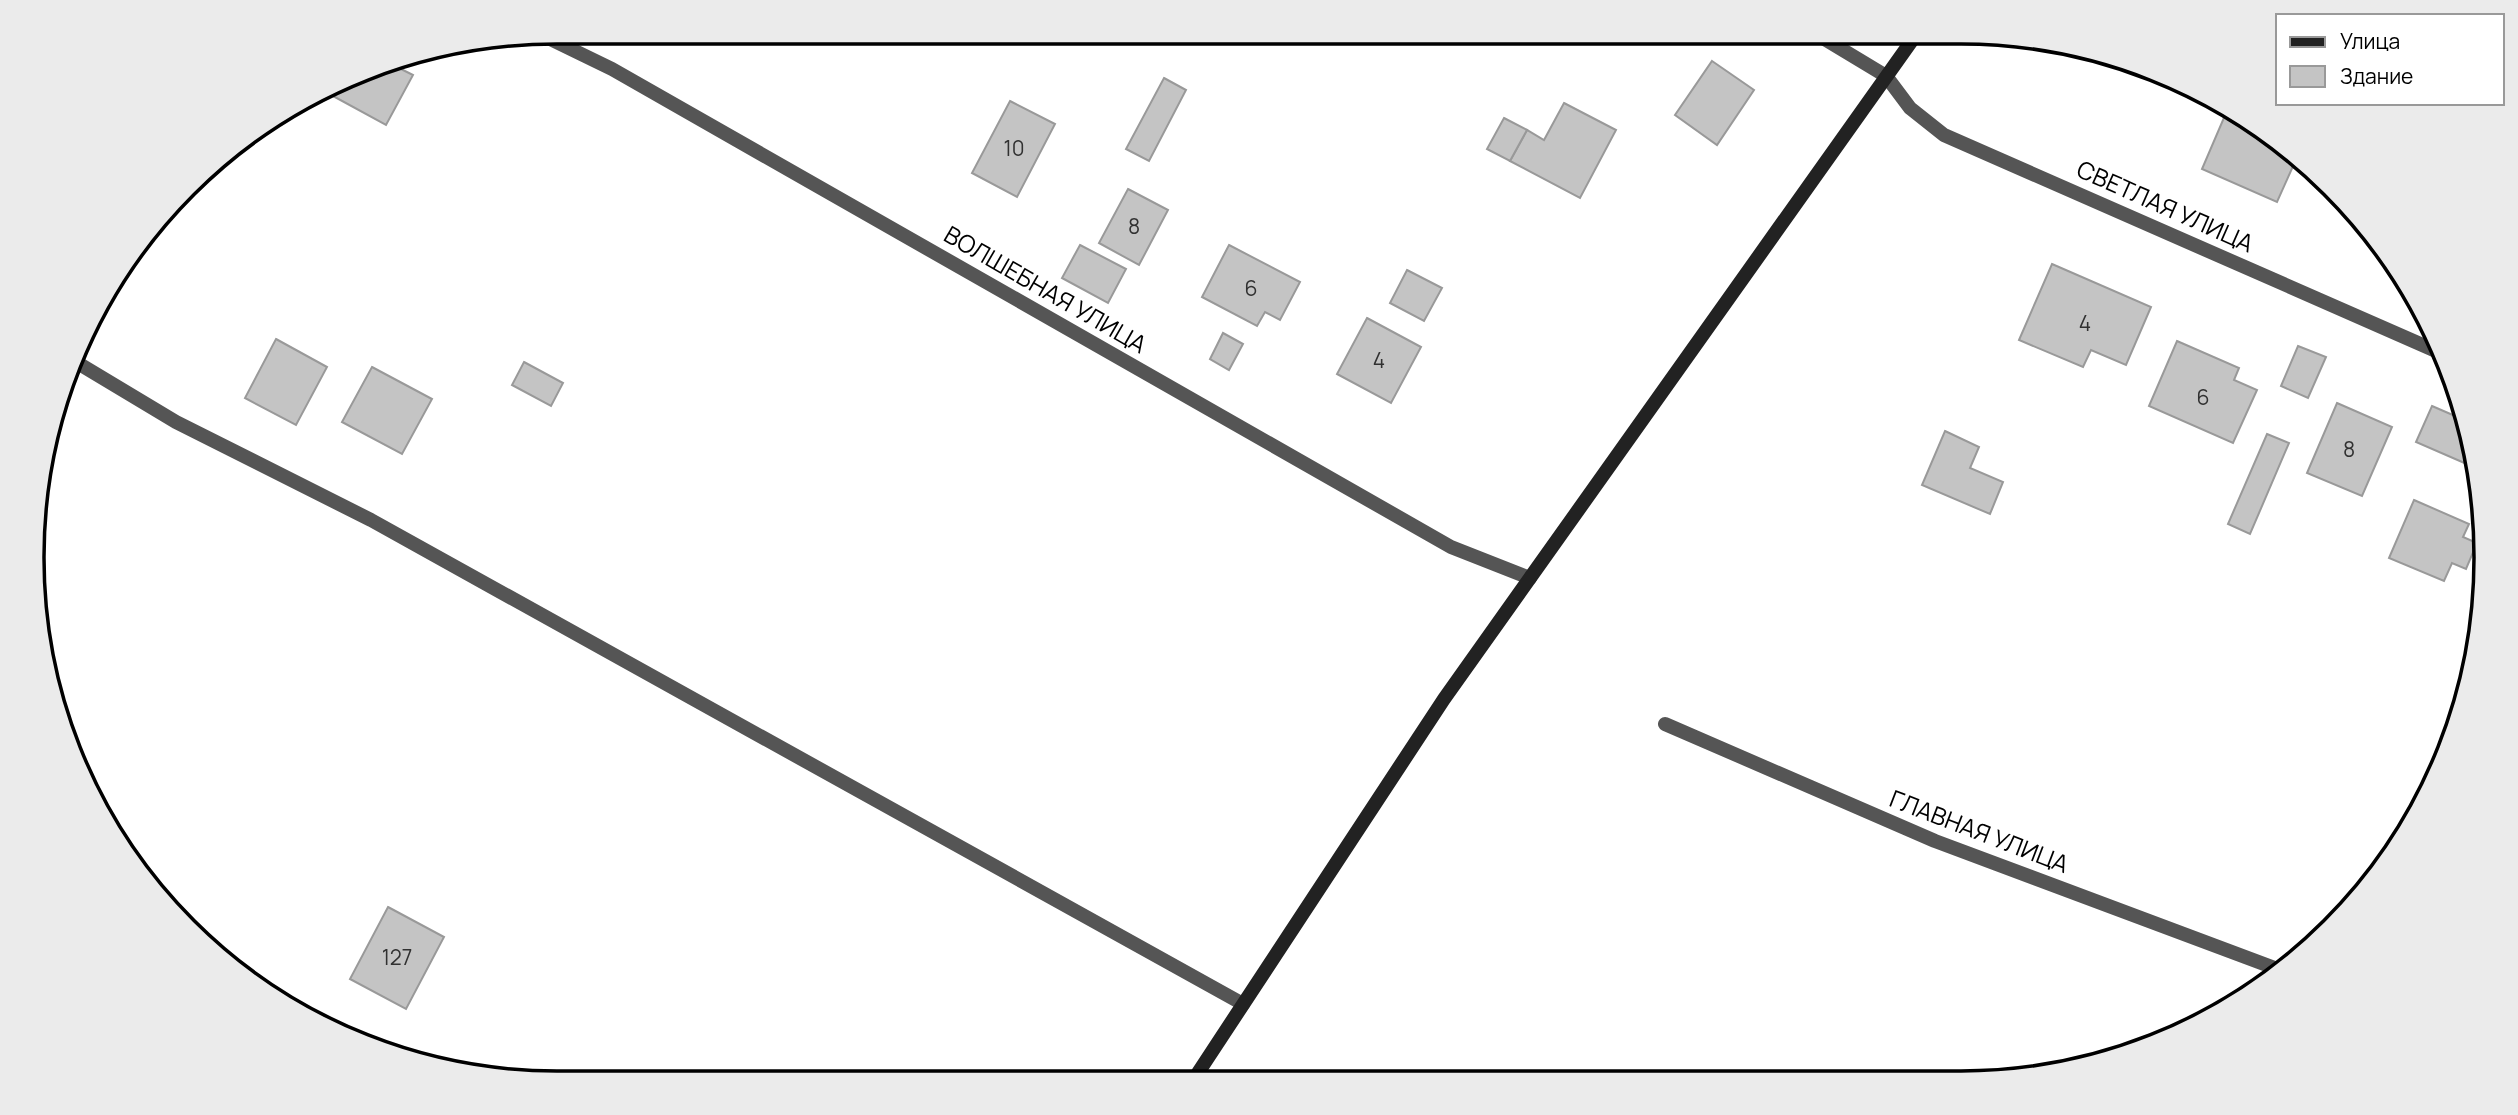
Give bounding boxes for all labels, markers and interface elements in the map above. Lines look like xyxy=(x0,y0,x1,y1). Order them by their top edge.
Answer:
legend xyxy=(2276,14,2504,105)
text: Улица xyxy=(2340,27,2400,55)
text: Здание xyxy=(2340,62,2413,90)
house number: 10 xyxy=(1004,134,1025,162)
street label: СВЕТЛАЯ УЛИЦА xyxy=(2072,152,2259,259)
house number: 8 xyxy=(1128,212,1140,240)
street label: ВОЛШЕБНАЯ УЛИЦА xyxy=(938,217,1153,360)
house number: 6 xyxy=(1244,274,1258,302)
house number: 4 xyxy=(2079,309,2091,337)
house number: 4 xyxy=(1373,346,1385,374)
house number: 6 xyxy=(2196,383,2210,411)
house number: 8 xyxy=(2343,435,2355,463)
street label: ГЛАВНАЯ УЛИЦА xyxy=(1885,781,2074,880)
house number: 127 xyxy=(382,943,412,971)

